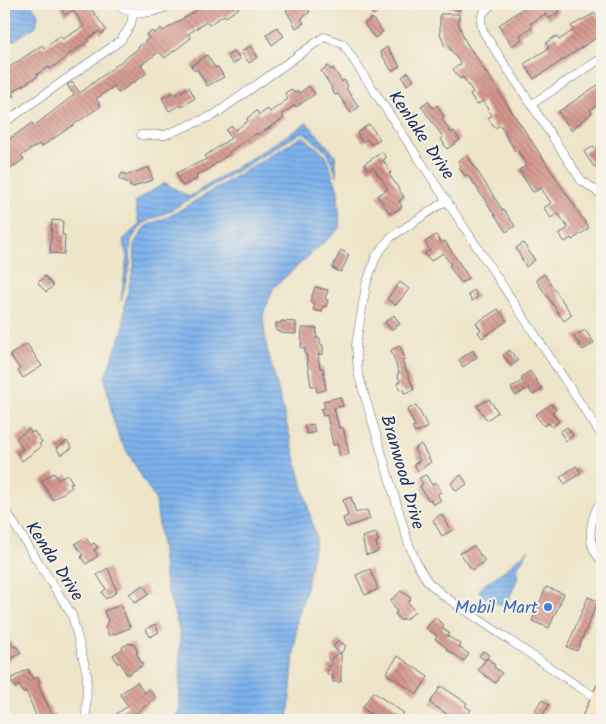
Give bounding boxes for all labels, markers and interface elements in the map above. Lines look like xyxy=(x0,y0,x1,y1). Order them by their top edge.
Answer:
street label: Kenlake Drive xyxy=(380,85,461,186)
street label: Branwood Drive xyxy=(371,412,432,533)
street label: Kenda Drive xyxy=(17,516,91,608)
place label: Mobil Mart xyxy=(455,594,539,623)
marker: Mobil Mart xyxy=(542,601,554,613)

